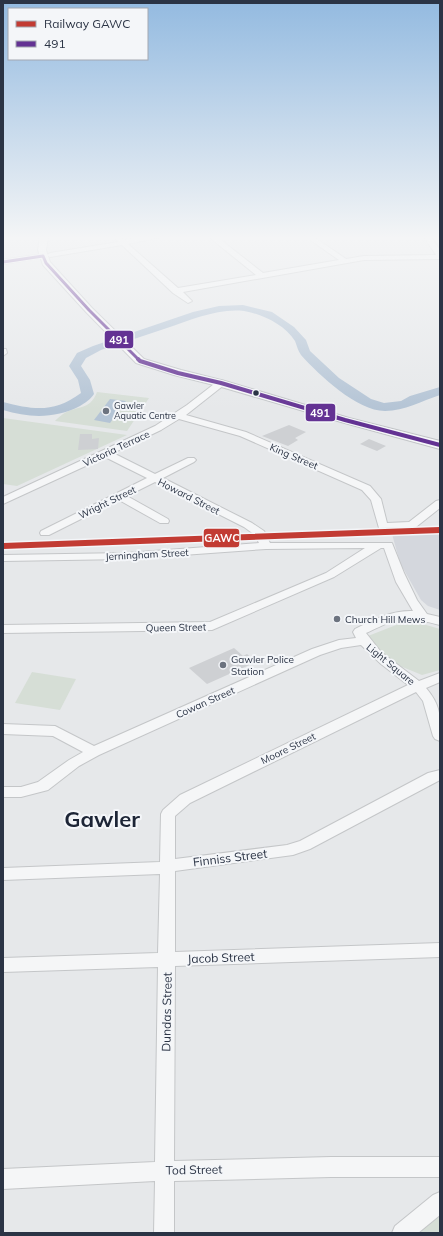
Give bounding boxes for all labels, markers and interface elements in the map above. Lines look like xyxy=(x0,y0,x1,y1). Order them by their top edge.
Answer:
legend xyxy=(8,8,148,60)
text: Railway GAWC xyxy=(44,16,130,31)
text: 491 xyxy=(44,36,66,51)
line badge: 491 xyxy=(104,330,134,349)
text: 491 xyxy=(109,333,129,347)
unlabelled marker xyxy=(251,388,261,398)
place label: Gawler Aquatic Centre xyxy=(114,400,176,421)
line badge: 491 xyxy=(305,403,336,422)
marker: Gawler Aquatic Centre xyxy=(101,406,111,416)
text: 491 xyxy=(310,406,330,420)
street label: Victoria Terrace xyxy=(81,427,152,470)
street label: King Street xyxy=(268,441,320,473)
street label: Howard Street xyxy=(156,475,222,518)
street label: Wright Street xyxy=(76,483,138,522)
line badge: GAWC xyxy=(203,528,240,548)
text: GAWC xyxy=(204,531,240,545)
street label: Jerningham Street xyxy=(105,546,189,563)
place label: Church Hill Mews xyxy=(345,613,425,626)
marker: Church Hill Mews xyxy=(332,614,342,624)
street label: Queen Street xyxy=(146,620,207,635)
street label: Light Square xyxy=(364,641,418,688)
place label: Gawler Police Station xyxy=(231,653,294,678)
marker: Gawler Police Station xyxy=(218,660,228,670)
street label: Cowan Street xyxy=(174,684,237,721)
street label: Moore Street xyxy=(259,729,318,767)
district label: Gawler xyxy=(64,805,140,833)
street label: Finniss Street xyxy=(192,846,268,870)
street label: Jacob Street xyxy=(187,949,255,966)
street label: Dundas Street xyxy=(158,972,175,1052)
street label: Tod Street xyxy=(166,1162,222,1177)

